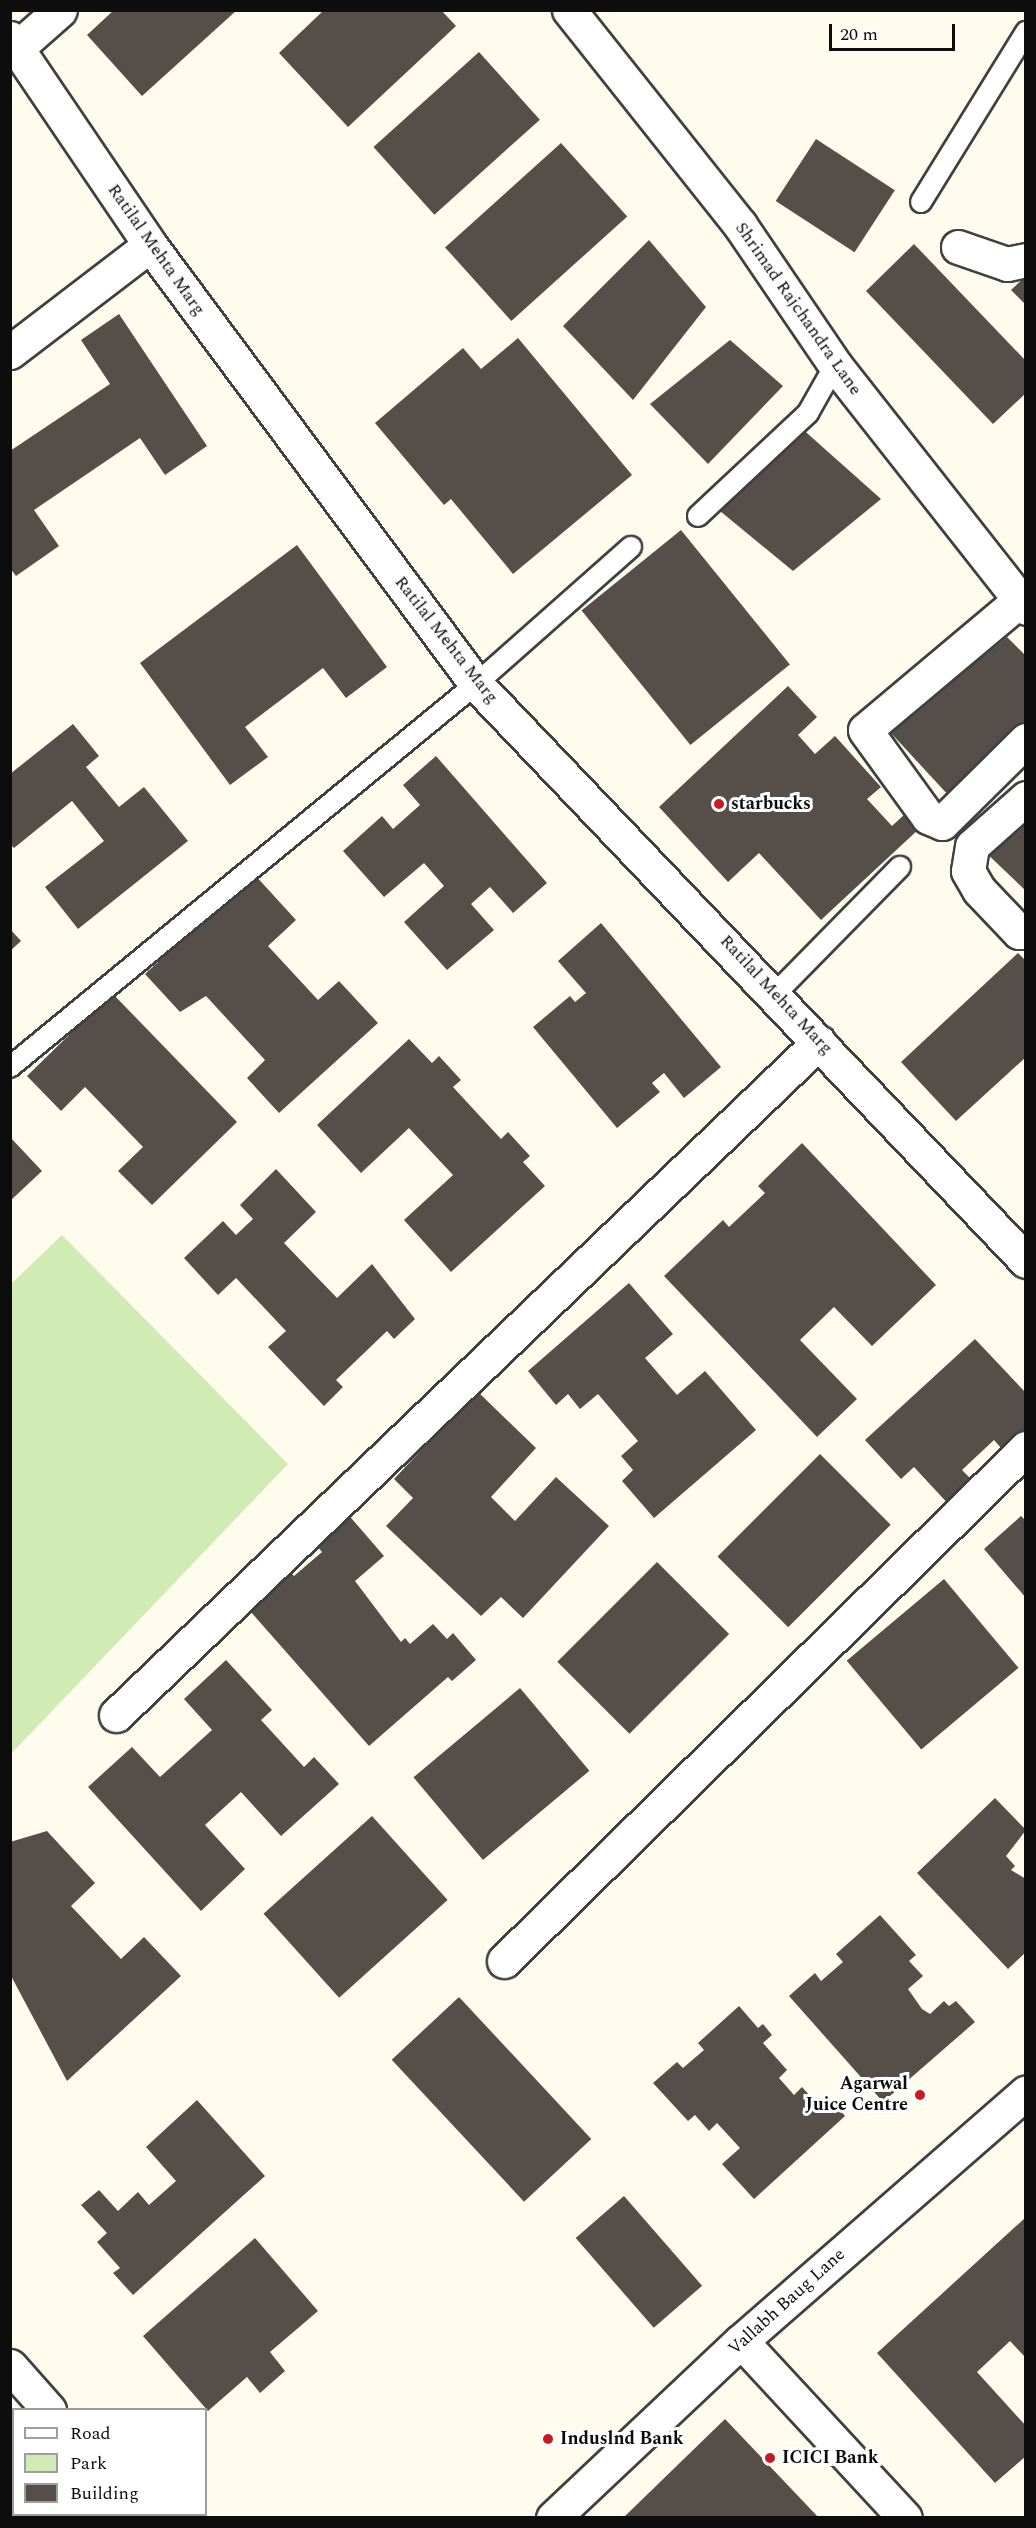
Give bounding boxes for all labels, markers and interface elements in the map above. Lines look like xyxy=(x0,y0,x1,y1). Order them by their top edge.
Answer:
scale bar xyxy=(832,12,958,50)
text: 20 m xyxy=(840,21,878,48)
street label: Ratilal Mehta Marg xyxy=(102,180,210,320)
street label: Shrimad Rajchandra Lane xyxy=(730,218,866,400)
street label: Ratilal Mehta Marg xyxy=(390,572,502,708)
place label: starbucks xyxy=(731,793,811,815)
marker: starbucks xyxy=(712,797,726,811)
street label: Ratilal Mehta Marg xyxy=(715,931,837,1059)
place label: Agarwal Juice Centre xyxy=(805,2074,908,2116)
marker: Agarwal Juice Centre xyxy=(913,2088,927,2102)
street label: Vallabh Baug Lane xyxy=(724,2244,850,2360)
legend xyxy=(12,2408,207,2516)
text: Road xyxy=(70,2420,111,2447)
place label: Induslnd Bank xyxy=(560,2428,684,2450)
marker: Induslnd Bank xyxy=(541,2432,555,2446)
place label: ICICI Bank xyxy=(782,2447,879,2469)
text: Park xyxy=(70,2450,107,2477)
marker: ICICI Bank xyxy=(763,2451,777,2465)
text: Building xyxy=(70,2480,139,2507)

